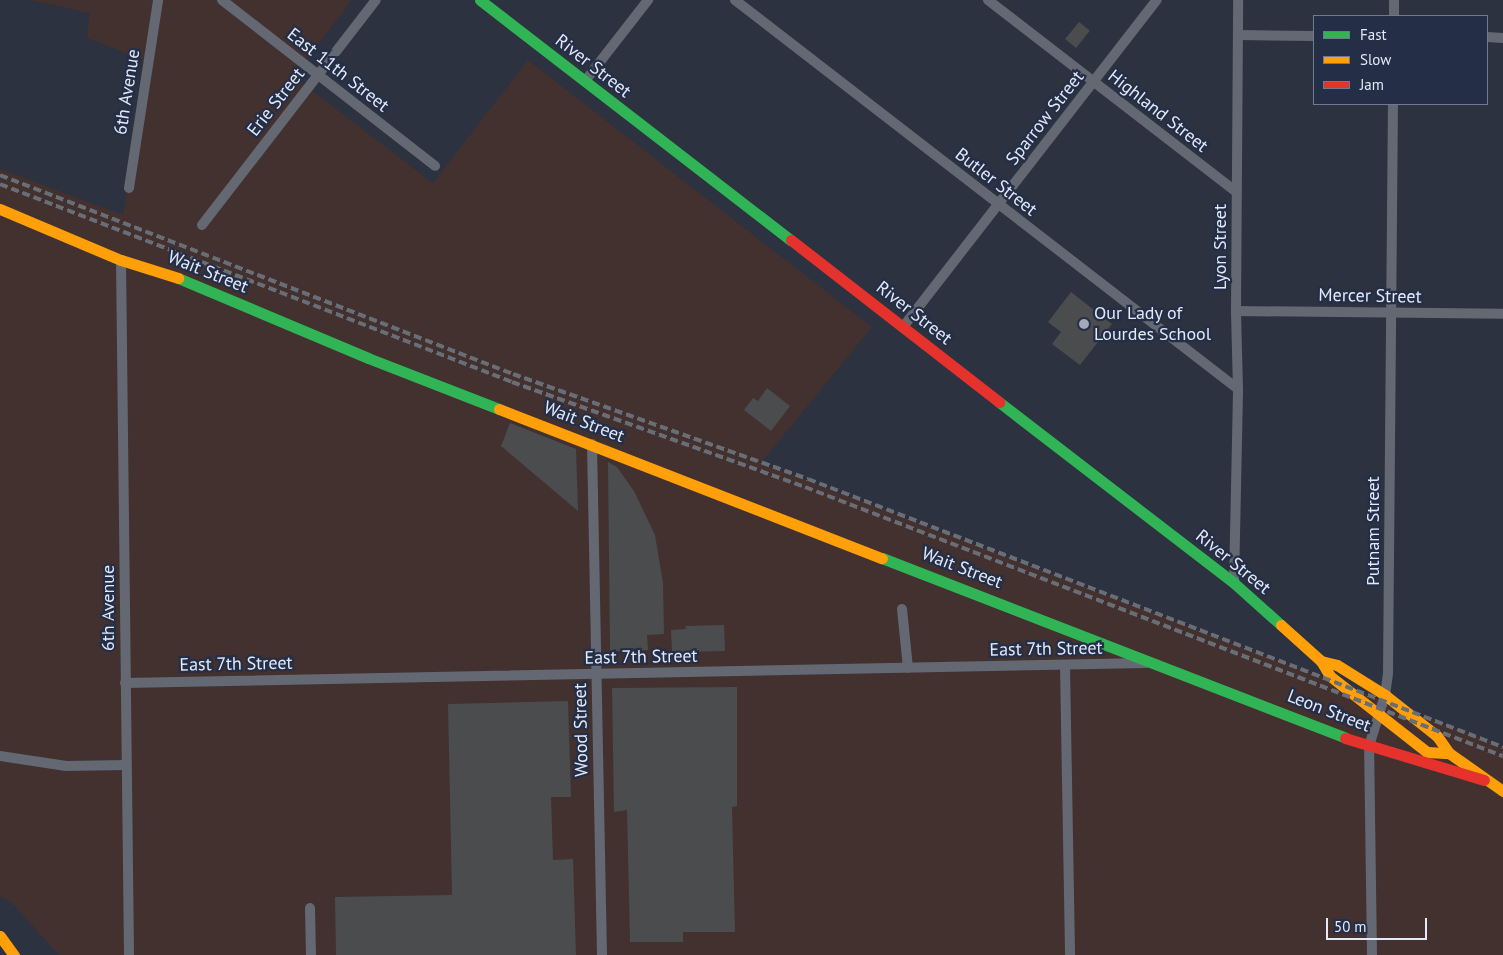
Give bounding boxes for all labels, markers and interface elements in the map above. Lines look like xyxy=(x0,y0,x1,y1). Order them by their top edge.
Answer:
legend xyxy=(1313,15,1488,105)
street label: East 11th Street xyxy=(283,24,393,116)
text: Fast xyxy=(1360,25,1387,44)
street label: River Street xyxy=(551,30,635,102)
street label: 6th Avenue xyxy=(110,47,144,137)
text: Slow xyxy=(1360,50,1391,69)
street label: Erie Street xyxy=(243,64,309,140)
street label: Highland Street xyxy=(1104,65,1212,157)
street label: Sparrow Street xyxy=(1001,66,1089,170)
text: Jam xyxy=(1360,75,1384,94)
street label: Butler Street xyxy=(951,143,1041,221)
street label: Lyon Street xyxy=(1209,204,1231,290)
street label: Wait Street xyxy=(165,246,251,298)
street label: River Street xyxy=(872,277,956,349)
street label: Mercer Street xyxy=(1318,284,1422,308)
place label: Our Lady of Lourdes School xyxy=(1094,303,1211,346)
marker: Our Lady of Lourdes School xyxy=(1078,318,1090,330)
street label: Wait Street xyxy=(541,397,627,447)
street label: Putnam Street xyxy=(1362,476,1384,586)
street label: River Street xyxy=(1191,525,1275,599)
street label: Wait Street xyxy=(919,543,1005,593)
street label: 6th Avenue xyxy=(97,565,119,651)
street label: East 7th Street xyxy=(989,637,1103,661)
street label: East 7th Street xyxy=(584,645,698,669)
street label: East 7th Street xyxy=(179,652,293,676)
street label: Wood Street xyxy=(569,683,593,777)
street label: Leon Street xyxy=(1284,685,1374,737)
scale bar xyxy=(1328,908,1429,940)
text: 50 m xyxy=(1334,917,1367,936)

